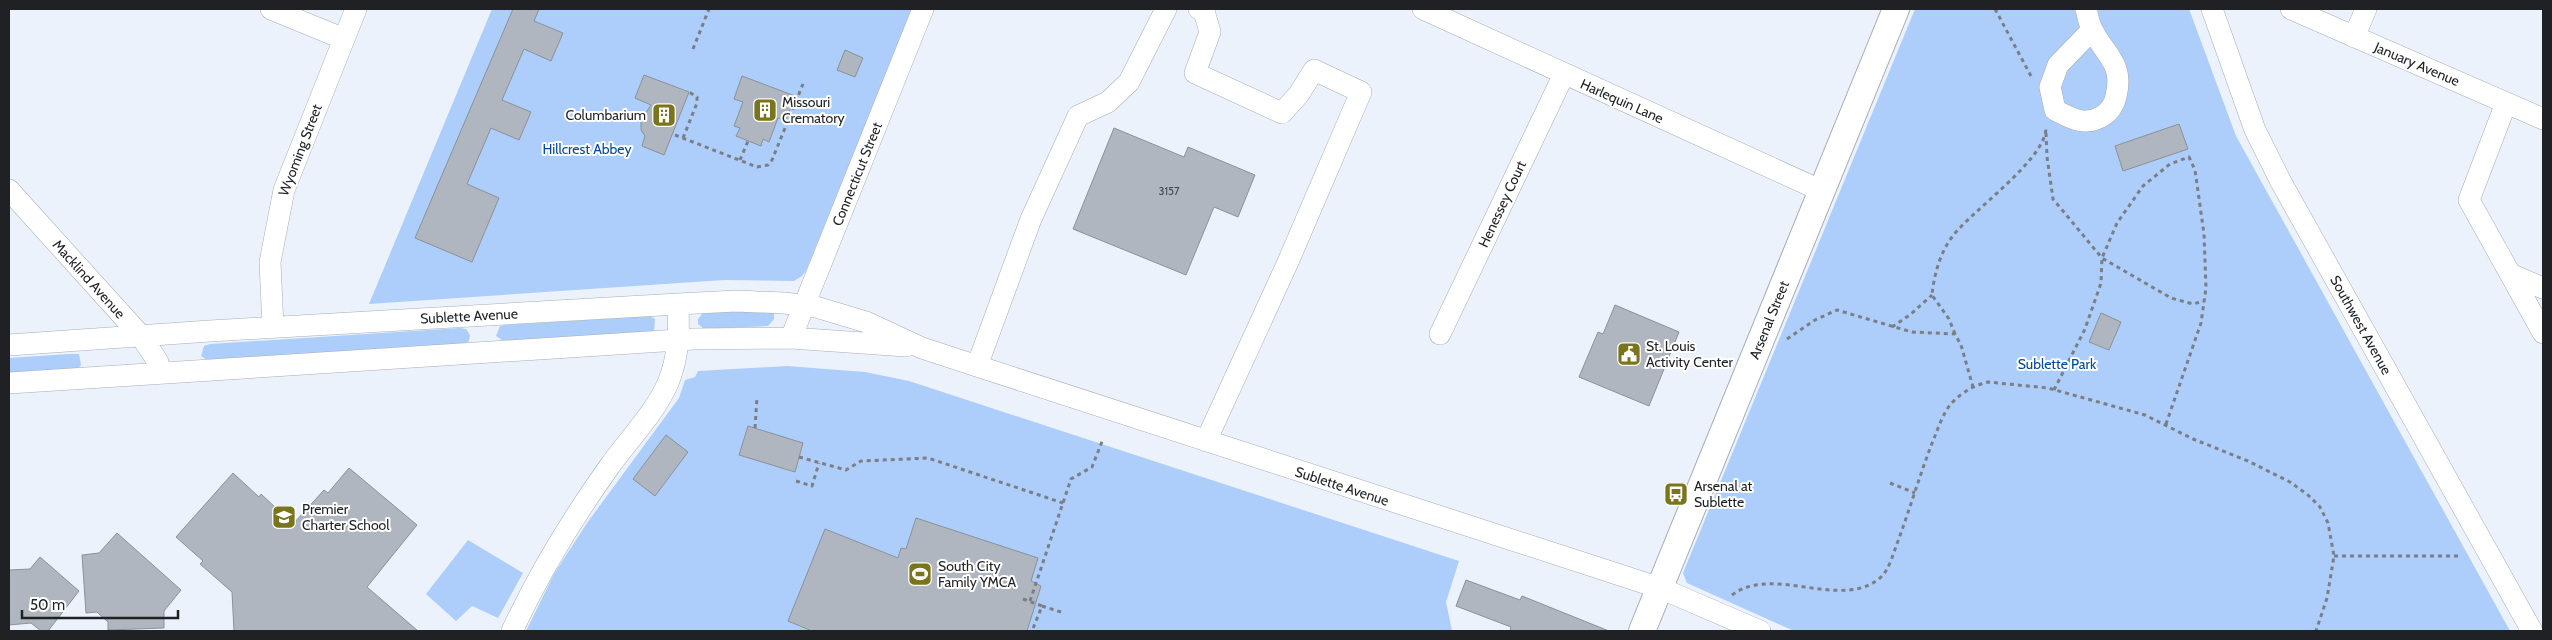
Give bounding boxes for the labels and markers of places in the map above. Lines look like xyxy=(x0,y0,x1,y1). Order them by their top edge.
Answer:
place label: Missouri Crematory xyxy=(782,93,845,127)
building icon: Missouri Crematory xyxy=(752,97,778,123)
building icon: Columbarium xyxy=(651,102,677,128)
place label: Columbarium xyxy=(565,106,646,124)
place label: St. Louis Activity Center xyxy=(1646,337,1733,371)
public building icon: St. Louis Activity Center xyxy=(1616,341,1642,367)
place label: Arsenal at Sublette xyxy=(1694,477,1753,511)
bus stop icon: Arsenal at Sublette xyxy=(1663,481,1689,507)
place label: Premier Charter School xyxy=(302,500,390,534)
school or university icon: Premier Charter School xyxy=(271,504,297,530)
place label: South City Family YMCA xyxy=(938,557,1016,591)
sports icon: South City Family YMCA xyxy=(907,561,933,587)

